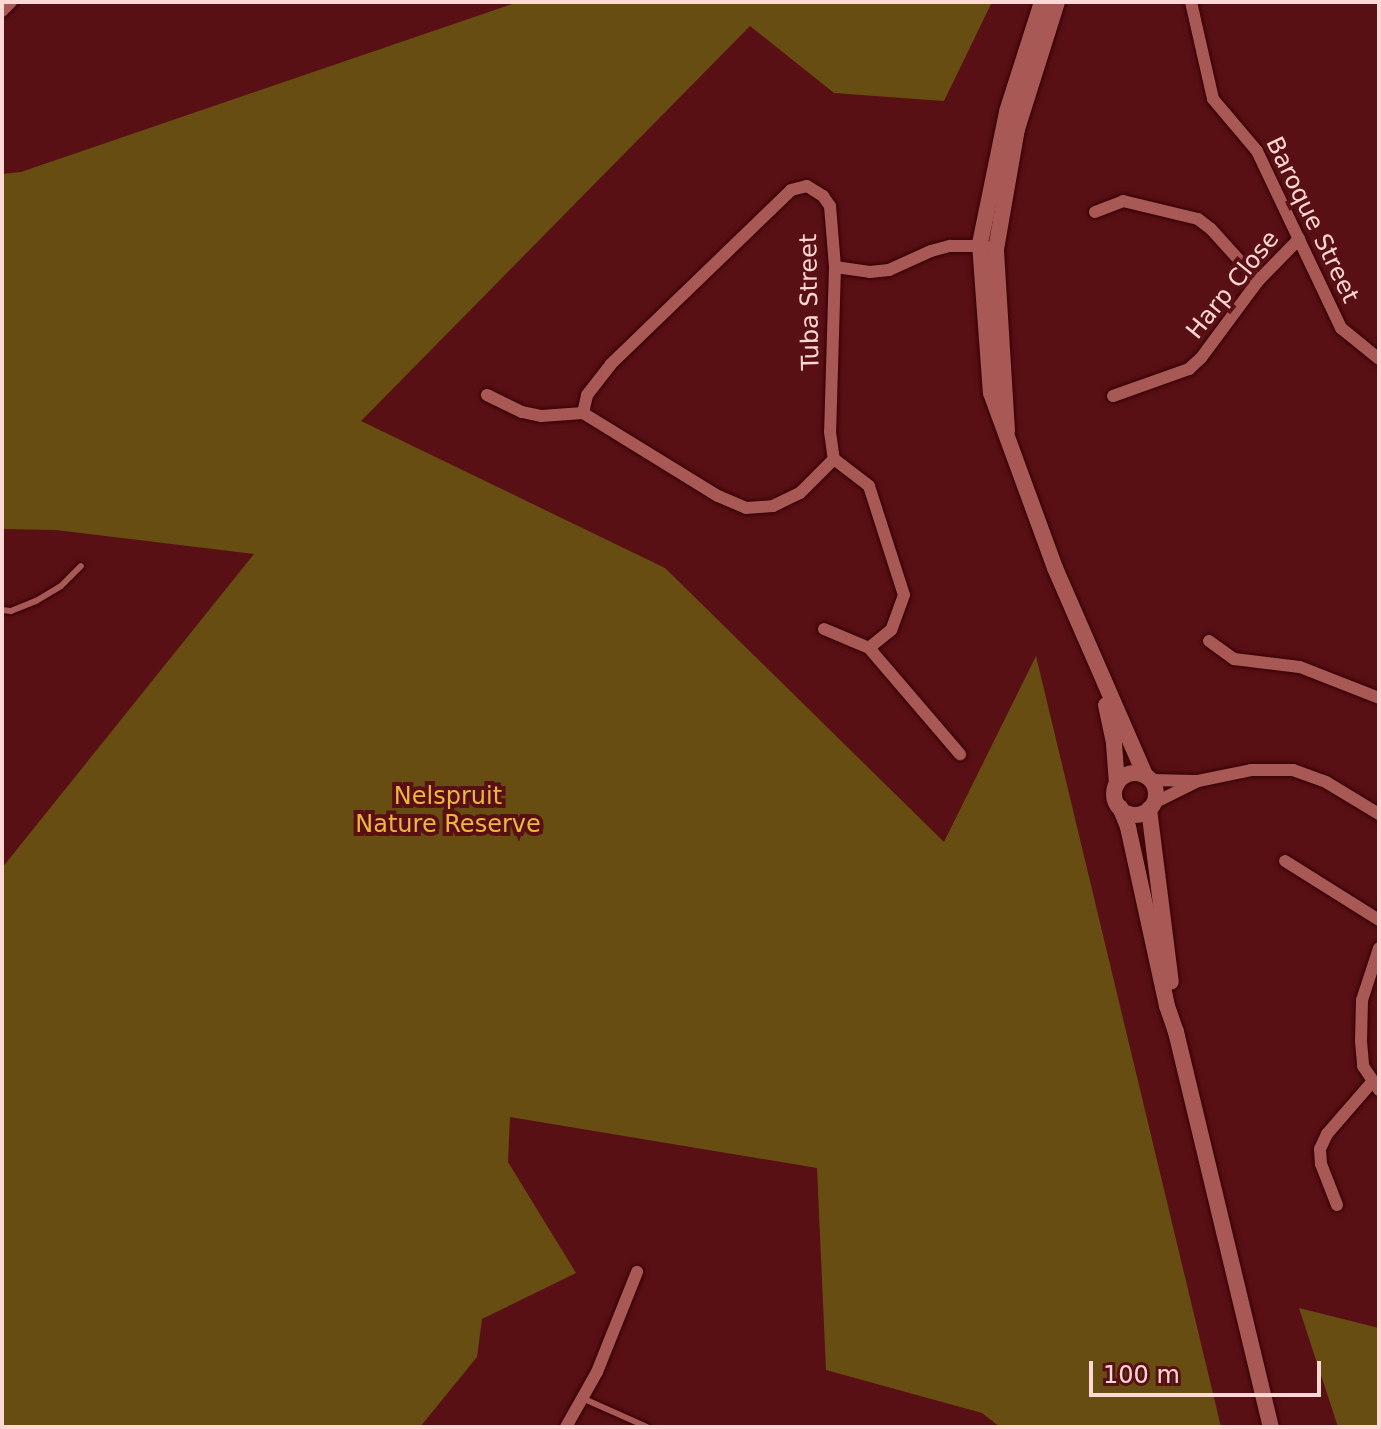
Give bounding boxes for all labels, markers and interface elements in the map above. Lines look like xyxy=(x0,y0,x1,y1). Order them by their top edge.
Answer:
street label: Baroque Street xyxy=(1259,132,1365,308)
street label: Harp Close xyxy=(1181,225,1285,345)
street label: Tuba Street xyxy=(794,233,826,371)
park label: Nelspruit Nature Reserve xyxy=(355,783,541,839)
scale bar xyxy=(1093,1345,1325,1395)
text: 100 m xyxy=(1103,1361,1180,1389)

